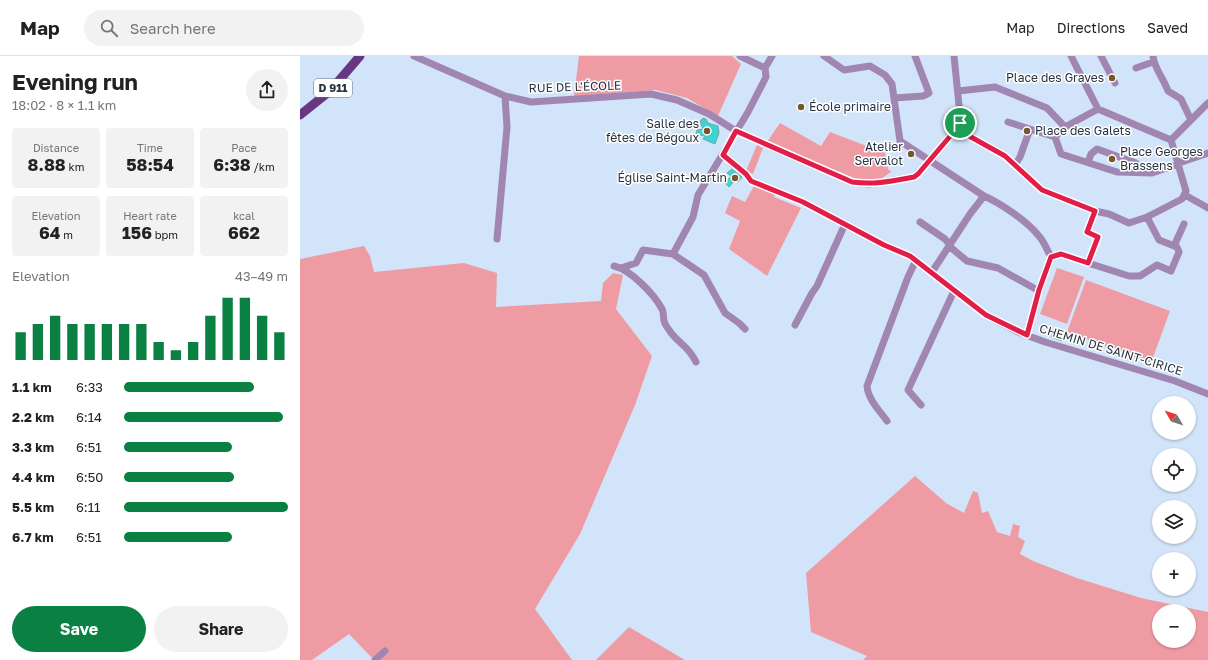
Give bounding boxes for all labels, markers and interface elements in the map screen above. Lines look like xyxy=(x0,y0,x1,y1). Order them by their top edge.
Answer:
search box xyxy=(84,10,364,46)
text: Map xyxy=(20,16,60,39)
icon: search xyxy=(98,17,120,39)
text: Search here xyxy=(130,19,216,37)
text: Map xyxy=(1006,19,1035,36)
text: Directions xyxy=(1057,19,1125,36)
text: Saved xyxy=(1147,19,1188,36)
text: Evening run xyxy=(12,68,138,95)
button: share xyxy=(246,69,288,111)
place label: Place des Graves xyxy=(1006,70,1104,85)
marker: Place des Graves xyxy=(1107,73,1117,83)
street label: RUE DE L'ÉCOLE xyxy=(528,77,622,96)
road number: D 911 xyxy=(314,79,352,97)
text: 18:02 · 8 × 1.1 km xyxy=(12,97,116,113)
place label: École primaire xyxy=(809,99,891,114)
marker: École primaire xyxy=(796,102,806,112)
pin xyxy=(943,106,977,140)
icon: arrive xyxy=(949,112,971,134)
place label: Salle des fêtes de Bégoux xyxy=(606,116,699,145)
place label: Place des Galets xyxy=(1035,123,1131,138)
marker: Salle des fêtes de Bégoux xyxy=(702,126,712,136)
marker: Place des Galets xyxy=(1022,126,1032,136)
place label: Atelier Servalot xyxy=(854,139,903,168)
text: Distance xyxy=(33,141,79,154)
text: Time xyxy=(137,141,163,154)
text: Pace xyxy=(231,141,257,154)
place label: Place Georges Brassens xyxy=(1120,144,1203,173)
marker: Atelier Servalot xyxy=(906,149,916,159)
text: 8.88 xyxy=(28,154,66,175)
text: 58:54 xyxy=(126,154,174,175)
text: 6:38 xyxy=(213,154,251,175)
marker: Place Georges Brassens xyxy=(1107,154,1117,164)
text: km xyxy=(66,160,84,173)
text: /km xyxy=(251,160,275,173)
place label: Église Saint-Martin xyxy=(618,170,727,185)
marker: Église Saint-Martin xyxy=(730,173,740,183)
text: Elevation xyxy=(32,209,80,222)
text: Heart rate xyxy=(123,209,177,222)
text: kcal xyxy=(233,209,255,222)
text: 64 xyxy=(39,222,60,243)
text: 156 xyxy=(122,222,152,243)
text: 662 xyxy=(228,222,260,243)
text: m xyxy=(60,228,73,241)
text: bpm xyxy=(152,228,178,241)
text: Elevation xyxy=(12,268,70,284)
text: 43–49 m xyxy=(235,268,288,284)
street label: CHEMIN DE SAINT-CIRICE xyxy=(1038,321,1185,378)
text: 1.1 km xyxy=(12,379,52,395)
text: 6:33 xyxy=(76,379,103,395)
north arrow xyxy=(1152,396,1196,440)
map controls xyxy=(1152,396,1196,648)
text: 2.2 km xyxy=(12,409,54,425)
text: 6:14 xyxy=(76,409,102,425)
text: 3.3 km xyxy=(12,439,54,455)
text: 6:51 xyxy=(76,439,102,455)
button: locate xyxy=(1152,448,1196,492)
text: 4.4 km xyxy=(12,469,55,485)
text: 6:50 xyxy=(76,469,103,485)
text: 5.5 km xyxy=(12,499,54,515)
text: 6:11 xyxy=(76,499,100,515)
button: layers xyxy=(1152,500,1196,544)
text: 6.7 km xyxy=(12,529,54,545)
text: 6:51 xyxy=(76,529,102,545)
button: + xyxy=(1152,552,1196,596)
button: − xyxy=(1152,604,1196,648)
button: Save xyxy=(12,606,146,652)
button: Share xyxy=(154,606,288,652)

